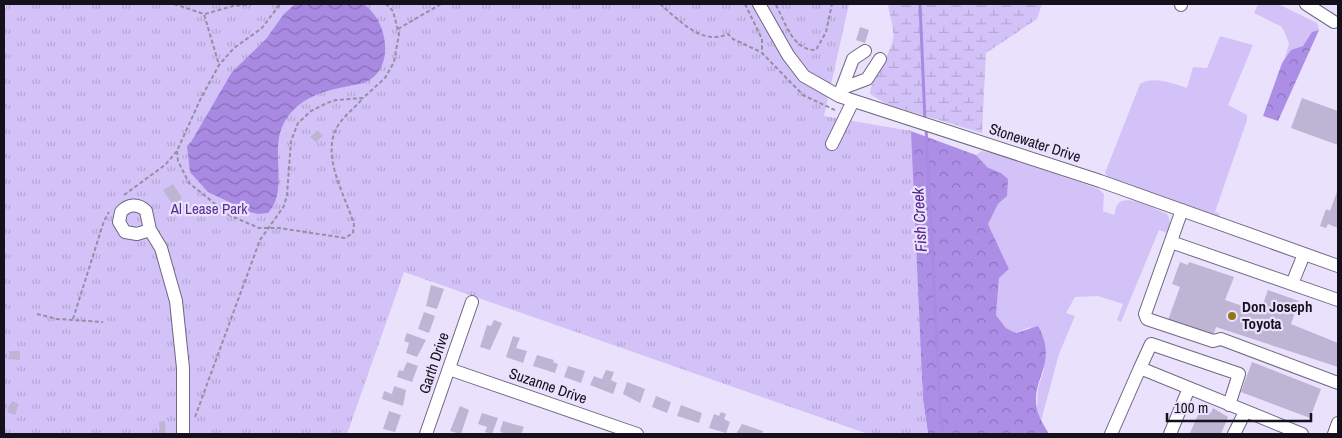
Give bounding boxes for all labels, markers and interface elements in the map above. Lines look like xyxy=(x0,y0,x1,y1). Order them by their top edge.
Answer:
street label: Stonewater Drive xyxy=(987,118,1084,167)
water label: Fish Creek xyxy=(906,187,932,253)
park label: Al Lease Park xyxy=(170,198,248,219)
place label: Don Joseph Toyota xyxy=(1242,296,1312,334)
marker: Don Joseph Toyota xyxy=(1226,310,1238,322)
street label: Garth Drive xyxy=(413,329,454,396)
street label: Suzanne Drive xyxy=(506,362,590,409)
scale bar xyxy=(1167,390,1311,422)
text: 100 m xyxy=(1174,397,1208,418)

